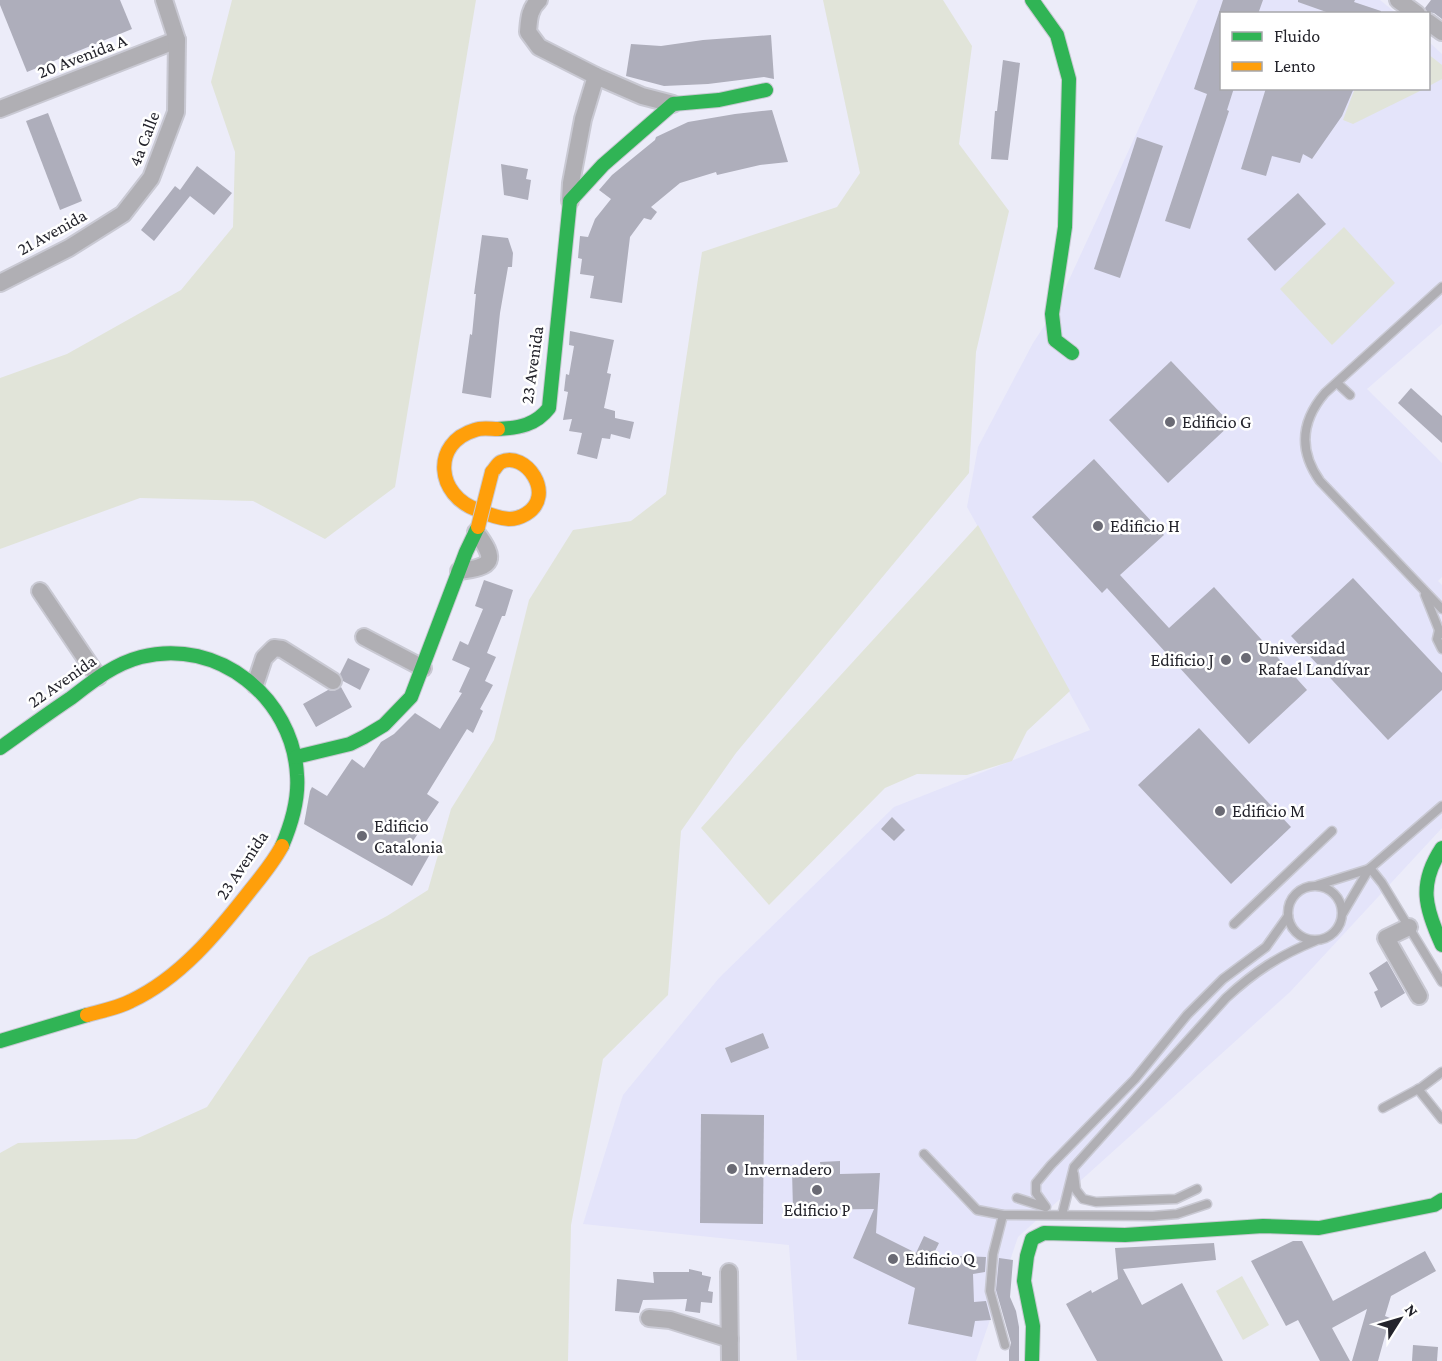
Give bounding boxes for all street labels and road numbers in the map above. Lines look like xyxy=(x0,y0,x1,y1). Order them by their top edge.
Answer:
street label: 20 Avenida A xyxy=(35,30,130,82)
street label: 4a Calle xyxy=(124,109,164,169)
street label: 21 Avenida xyxy=(14,205,90,259)
street label: 23 Avenida xyxy=(517,325,547,405)
street label: 22 Avenida xyxy=(24,650,100,712)
street label: 23 Avenida xyxy=(212,827,272,903)

